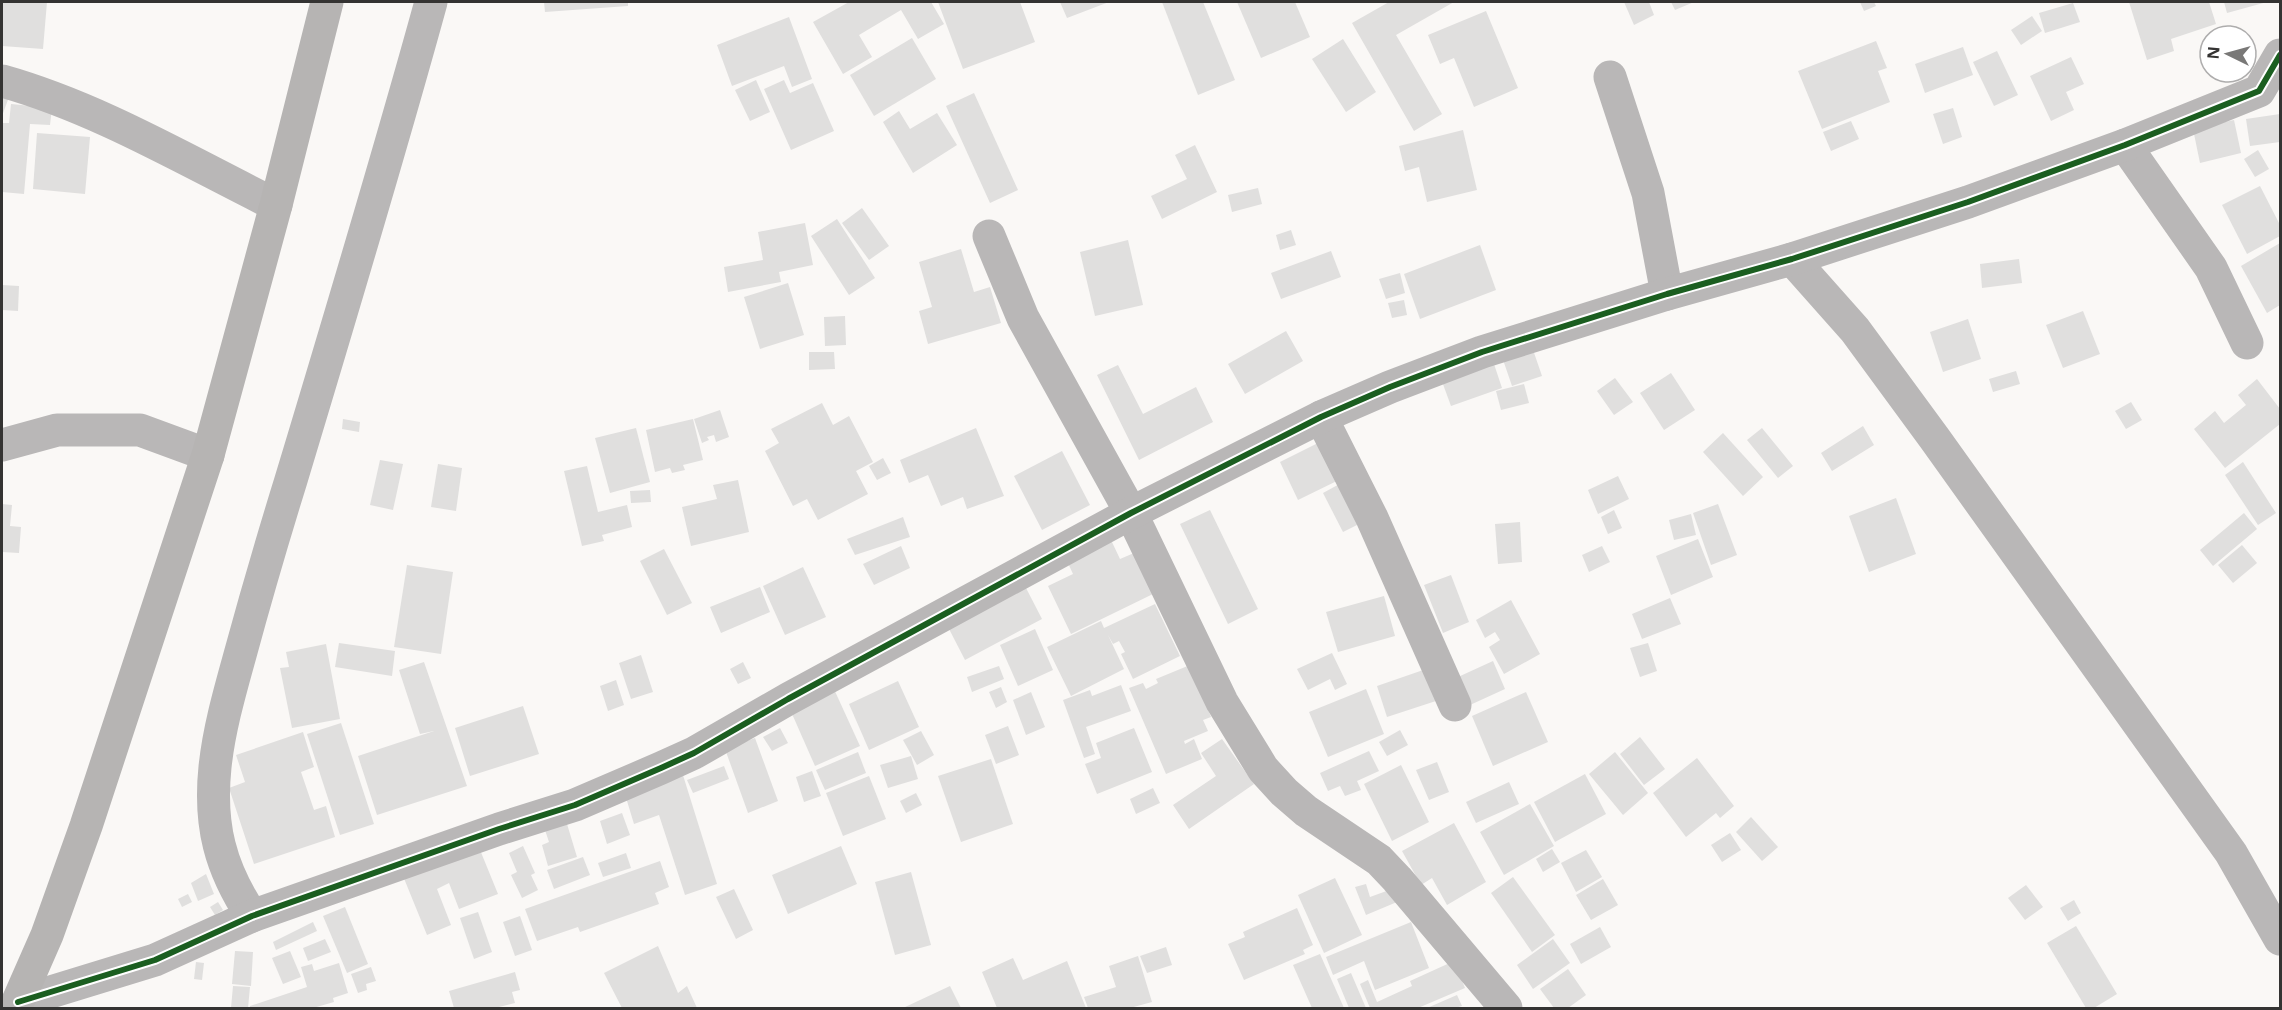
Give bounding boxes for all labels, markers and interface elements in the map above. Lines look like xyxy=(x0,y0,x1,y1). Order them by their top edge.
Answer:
north arrow xyxy=(2198,24,2258,84)
text: N xyxy=(2202,45,2225,60)

